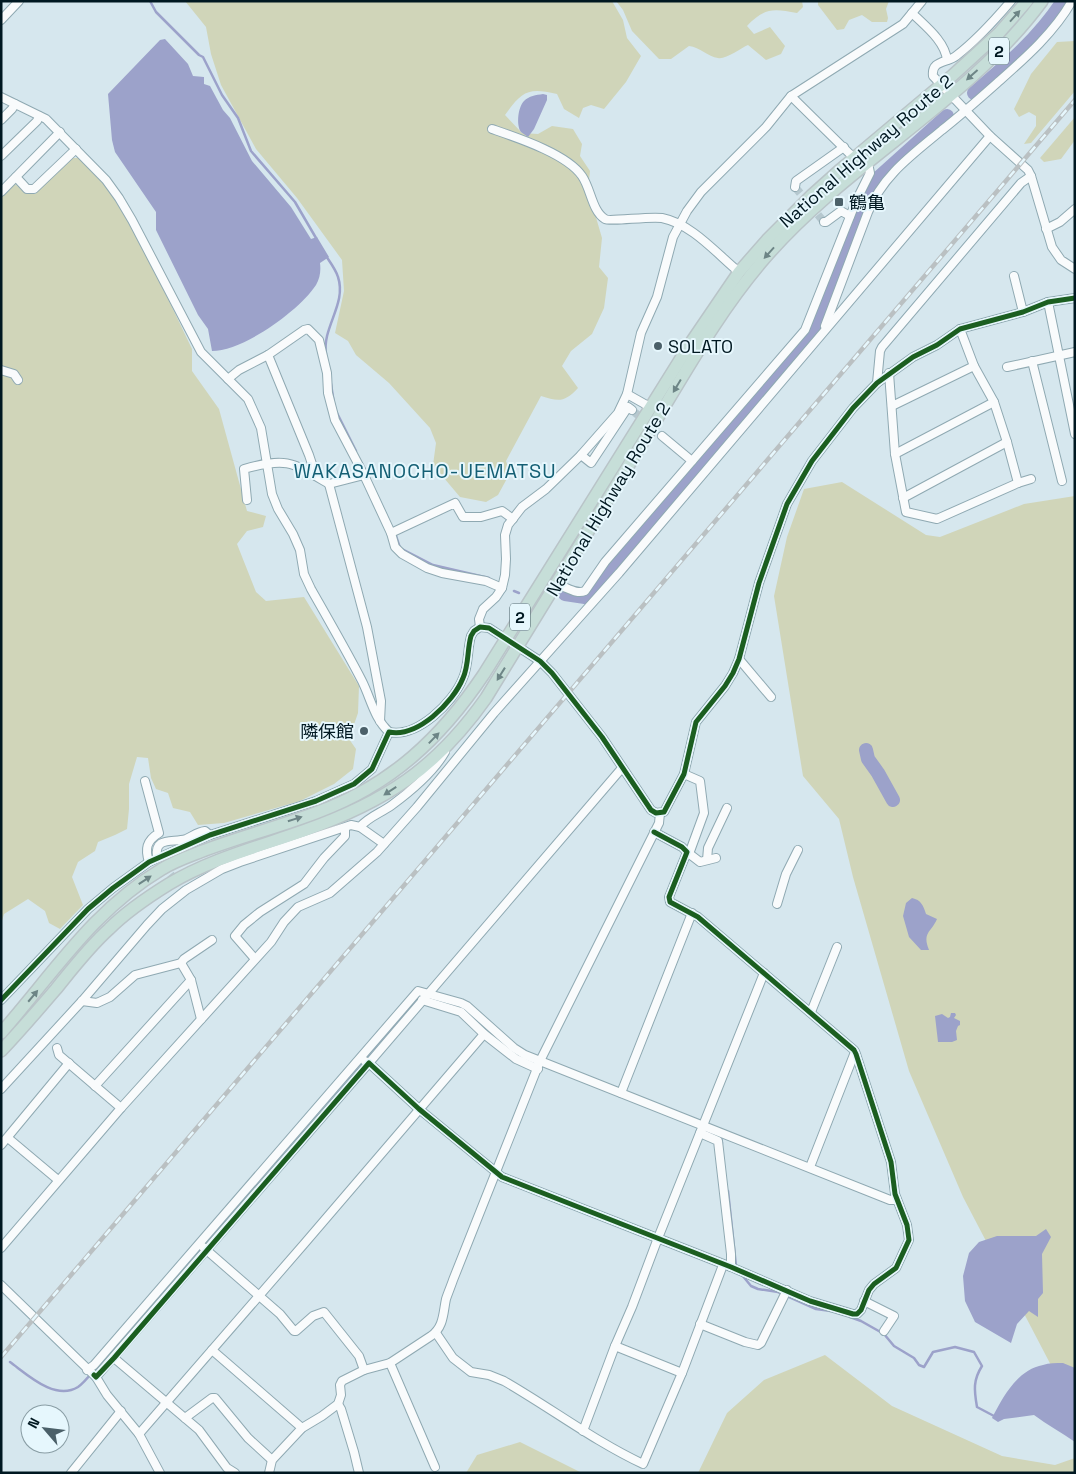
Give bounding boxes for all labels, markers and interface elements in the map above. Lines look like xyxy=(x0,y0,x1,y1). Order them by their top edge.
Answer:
one-way arrow xyxy=(1009,9,1020,22)
road number: 2 xyxy=(989,37,1009,64)
street label: National Highway Route 2 xyxy=(775,69,957,233)
one-way arrow xyxy=(967,69,979,81)
place label: 鶴亀 xyxy=(849,191,885,214)
marker: 鶴亀 xyxy=(833,196,845,208)
one-way arrow xyxy=(763,246,775,258)
place label: SOLATO xyxy=(668,335,733,358)
marker: SOLATO xyxy=(652,340,664,352)
one-way arrow xyxy=(672,380,681,393)
street label: National Highway Route 2 xyxy=(541,398,675,600)
district label: WAKASANOCHO-UEMATSU xyxy=(293,458,557,484)
road number: 2 xyxy=(510,604,530,630)
one-way arrow xyxy=(496,668,505,681)
place label: 隣保館 xyxy=(300,720,354,743)
marker: 隣保館 xyxy=(358,725,370,737)
one-way arrow xyxy=(427,732,439,744)
one-way arrow xyxy=(384,786,397,796)
one-way arrow xyxy=(288,815,303,823)
one-way arrow xyxy=(139,875,152,885)
one-way arrow xyxy=(27,990,38,1003)
north arrow xyxy=(20,1404,70,1454)
text: N xyxy=(23,1415,44,1431)

